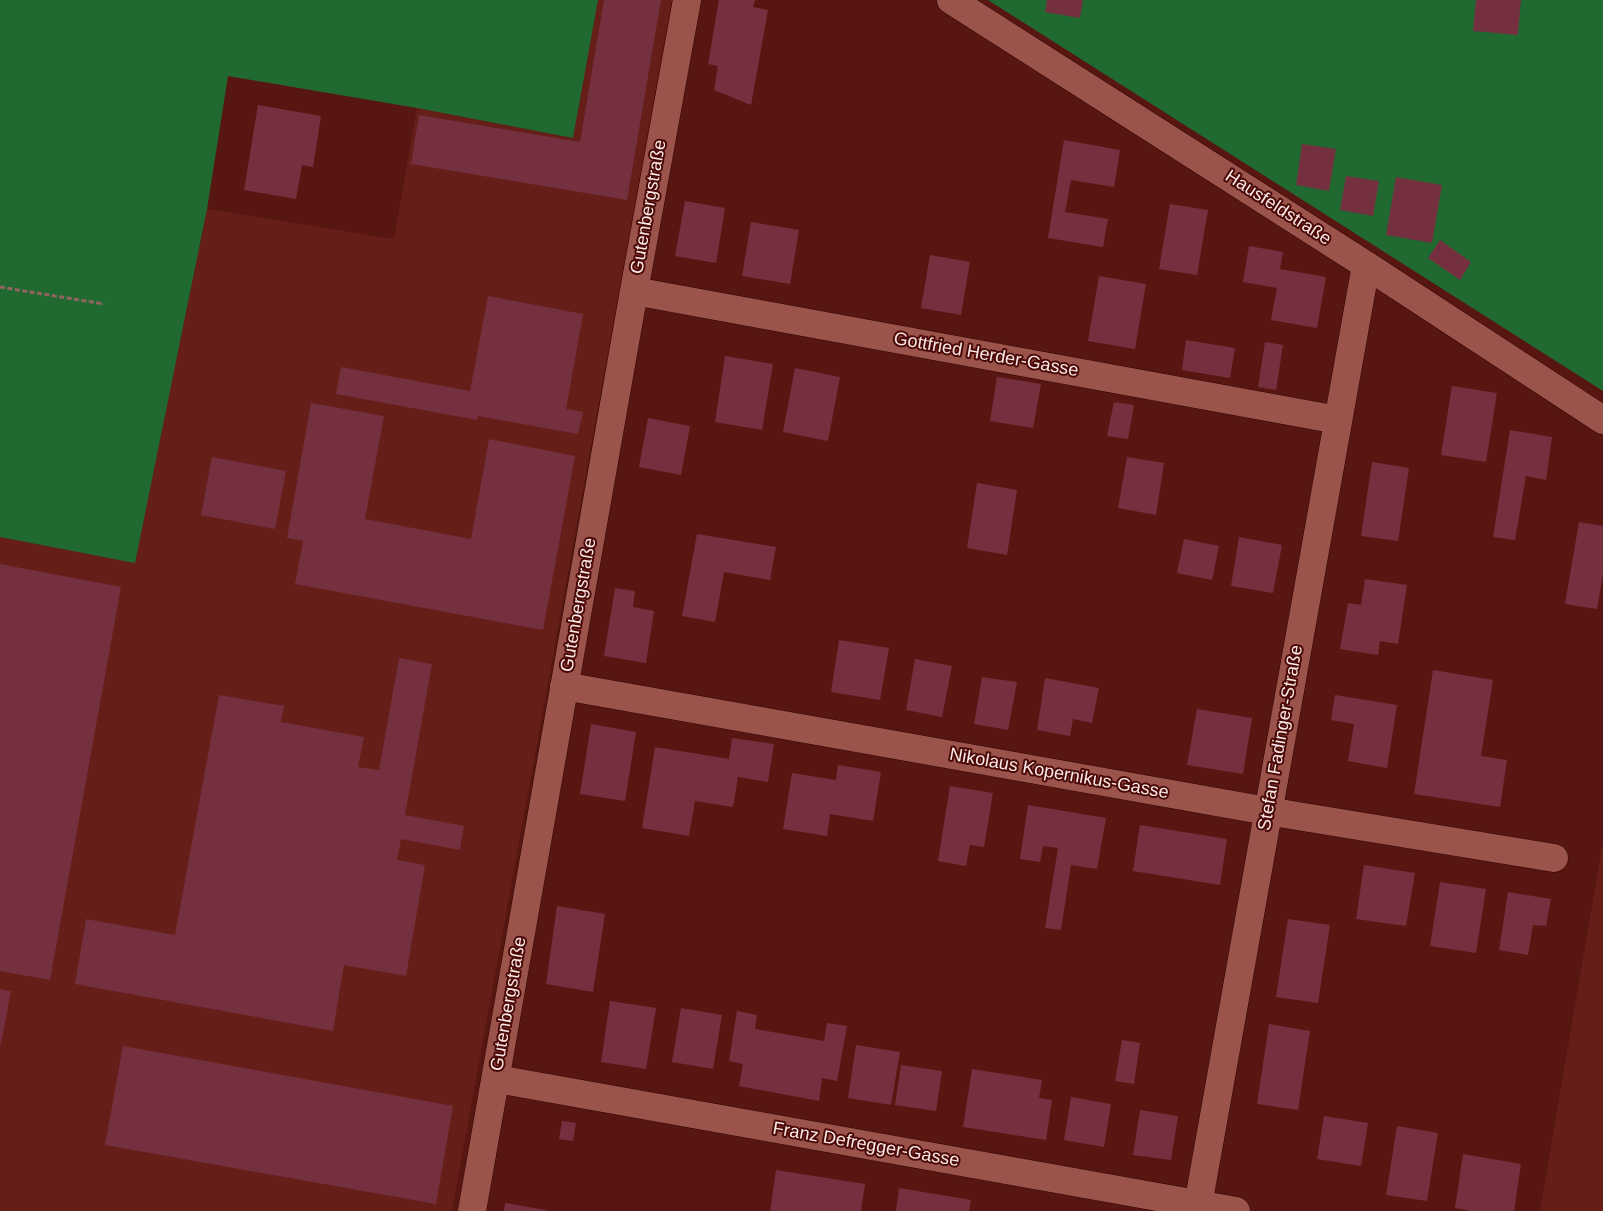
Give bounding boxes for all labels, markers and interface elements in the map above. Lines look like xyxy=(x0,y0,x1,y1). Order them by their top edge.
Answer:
street label: Gutenbergstraße xyxy=(627,138,671,276)
street label: Hausfeldstraße xyxy=(1221,166,1335,250)
street label: Gottfried Herder-Gasse xyxy=(892,328,1080,382)
street label: Gutenbergstraße xyxy=(557,536,601,674)
street label: Stefan Fadinger-Straße xyxy=(1254,644,1308,832)
street label: Nikolaus Kopernikus-Gasse xyxy=(948,744,1170,804)
street label: Gutenbergstraße xyxy=(487,935,531,1073)
street label: Franz Defregger-Gasse xyxy=(771,1118,961,1172)

